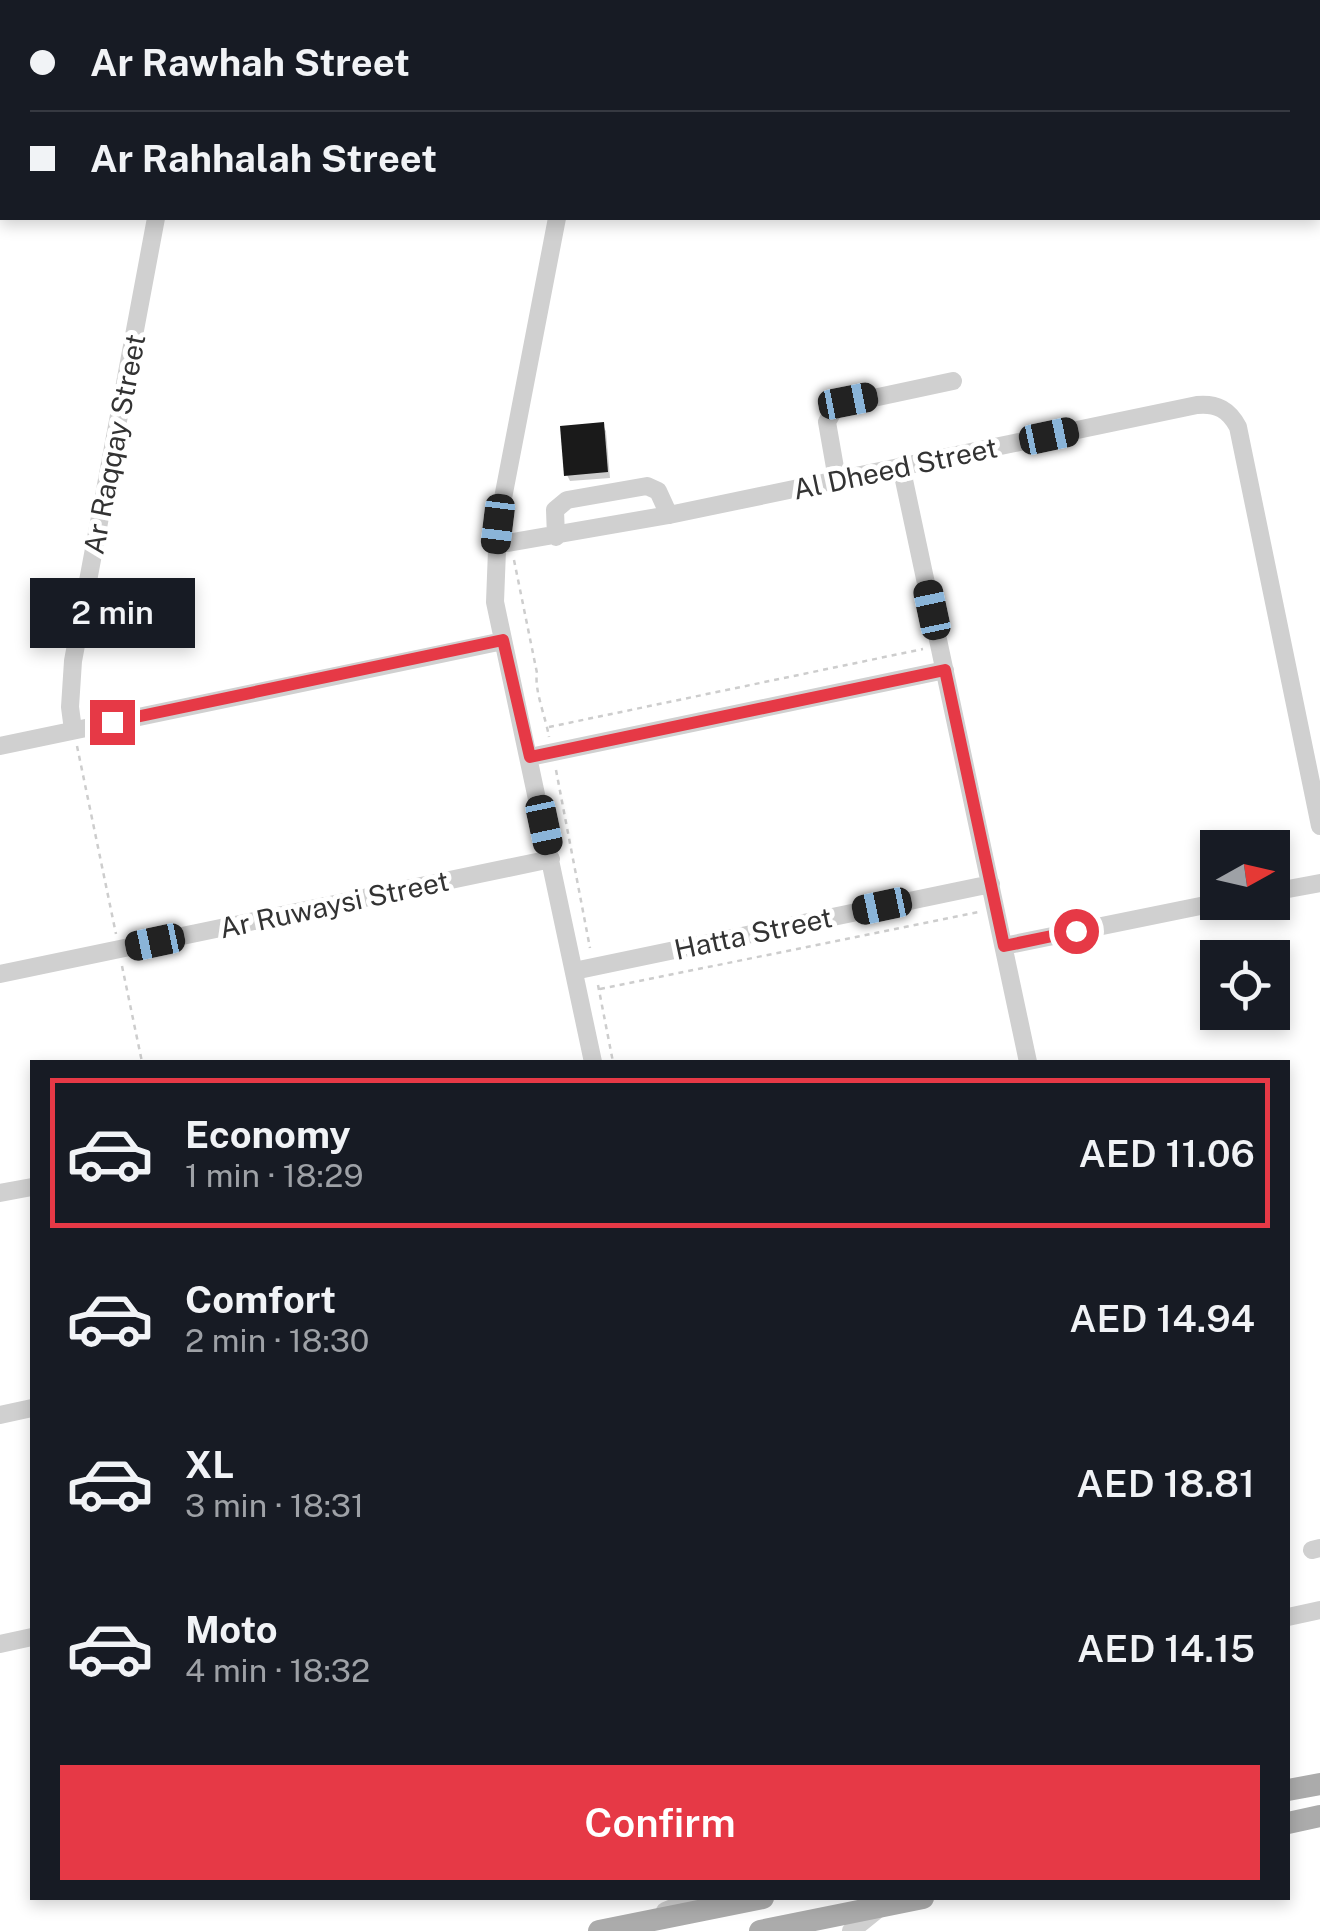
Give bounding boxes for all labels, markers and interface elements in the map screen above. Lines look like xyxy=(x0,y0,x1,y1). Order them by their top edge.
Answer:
text: Ar Rawhah Street xyxy=(90,40,410,85)
text: Ar Rahhalah Street xyxy=(90,136,437,181)
street label: Ar Raqqay Street xyxy=(76,331,152,557)
car xyxy=(816,381,880,421)
car xyxy=(1017,415,1081,457)
street label: Al Dheed Street xyxy=(790,430,1000,506)
car xyxy=(479,492,517,556)
callout: 2 min xyxy=(29,577,194,647)
car xyxy=(911,578,953,642)
text: 2 min xyxy=(71,594,154,631)
route end xyxy=(90,700,135,745)
car xyxy=(523,793,565,857)
north arrow xyxy=(1200,830,1290,920)
map controls xyxy=(1200,830,1290,1030)
street label: Ar Ruwaysi Street xyxy=(216,864,452,944)
car xyxy=(850,885,914,927)
street label: Hatta Street xyxy=(671,900,835,966)
route start xyxy=(1054,909,1099,954)
car xyxy=(123,921,187,963)
button: locate xyxy=(1200,940,1290,1030)
icon: car xyxy=(65,1108,155,1198)
text: Economy xyxy=(185,1112,351,1157)
text: AED 11.06 xyxy=(1078,1131,1255,1176)
text: 1 min · 18:29 xyxy=(185,1157,363,1194)
icon: car xyxy=(65,1273,155,1363)
text: Comfort xyxy=(185,1277,336,1322)
text: AED 14.94 xyxy=(1069,1296,1255,1341)
text: 2 min · 18:30 xyxy=(185,1322,369,1359)
icon: car xyxy=(65,1438,155,1528)
text: XL xyxy=(185,1442,234,1487)
text: AED 18.81 xyxy=(1076,1461,1255,1506)
text: 3 min · 18:31 xyxy=(185,1487,364,1524)
icon: car xyxy=(65,1603,155,1693)
text: Moto xyxy=(185,1607,278,1652)
text: AED 14.15 xyxy=(1077,1626,1255,1671)
text: 4 min · 18:32 xyxy=(185,1652,370,1689)
button: Confirm xyxy=(60,1765,1260,1880)

